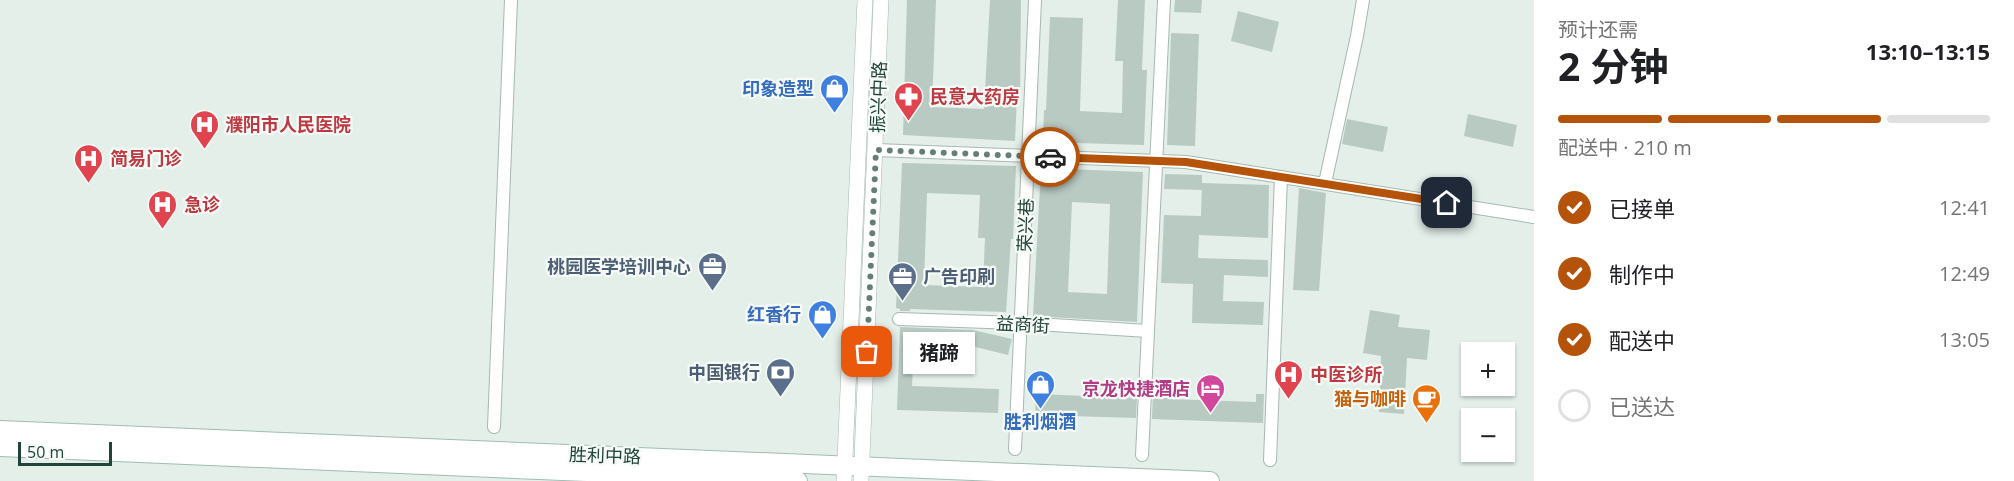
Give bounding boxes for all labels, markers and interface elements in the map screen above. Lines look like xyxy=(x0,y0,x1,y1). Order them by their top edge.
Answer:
text: 预计还需 xyxy=(1558,16,1638,43)
text: 13:10–13:15 xyxy=(1866,36,1990,66)
text: 2 分钟 xyxy=(1558,39,1668,92)
street label: 振兴中路 xyxy=(865,61,891,133)
shop icon: 印象造型 xyxy=(819,72,851,114)
place label: 印象造型 xyxy=(742,76,814,100)
pharmacy icon: 民意大药房 xyxy=(893,80,925,122)
place label: 民意大药房 xyxy=(930,84,1020,108)
hospital icon: 濮阳市人民医院 xyxy=(188,108,220,150)
place label: 濮阳市人民医院 xyxy=(225,112,351,136)
courier xyxy=(1020,127,1080,187)
text: 配送中 · 210 m xyxy=(1558,134,1692,161)
icon: car xyxy=(1034,141,1067,174)
hospital icon: 简易门诊 xyxy=(73,142,105,184)
place label: 简易门诊 xyxy=(110,146,182,170)
pin xyxy=(1421,177,1472,228)
icon: home xyxy=(1430,186,1463,219)
hospital icon: 急诊 xyxy=(147,188,179,230)
icon: check xyxy=(1558,191,1591,224)
place label: 急诊 xyxy=(184,192,220,216)
text: 已接单 xyxy=(1609,193,1675,223)
text: 12:41 xyxy=(1939,194,1990,221)
street label: 荣兴巷 xyxy=(1012,198,1038,252)
office icon: 桃园医学培训中心 xyxy=(696,250,728,292)
place label: 桃园医学培训中心 xyxy=(547,254,691,278)
icon: check xyxy=(1558,257,1591,290)
text: 制作中 xyxy=(1609,259,1675,289)
office icon: 广告印刷 xyxy=(886,260,918,302)
text: 12:49 xyxy=(1939,260,1990,287)
place label: 广告印刷 xyxy=(923,264,995,288)
shop icon: 红香行 xyxy=(806,298,838,340)
place label: 红香行 xyxy=(747,302,801,326)
street label: 益商街 xyxy=(995,311,1051,337)
icon: check xyxy=(1558,323,1591,356)
text: 配送中 xyxy=(1609,325,1675,355)
pin xyxy=(841,326,892,377)
text: 13:05 xyxy=(1939,326,1990,353)
callout: 猪蹄 xyxy=(903,331,975,373)
icon: bag xyxy=(850,335,883,368)
text: 猪蹄 xyxy=(919,339,959,366)
map controls xyxy=(1461,342,1515,462)
button: + xyxy=(1461,342,1515,396)
bank icon: 中国银行 xyxy=(765,356,797,398)
hospital icon: 中医诊所 xyxy=(1273,358,1305,400)
place label: 中国银行 xyxy=(688,360,760,384)
place label: 中医诊所 xyxy=(1310,362,1382,386)
shop icon: 胜利烟酒 xyxy=(1024,368,1056,410)
hotel icon: 京龙快捷酒店 xyxy=(1195,372,1227,414)
place label: 京龙快捷酒店 xyxy=(1082,376,1190,400)
cafe icon: 猫与咖啡 xyxy=(1411,382,1443,424)
place label: 猫与咖啡 xyxy=(1334,386,1406,410)
text: 已送达 xyxy=(1609,391,1675,421)
button: − xyxy=(1461,408,1515,462)
place label: 胜利烟酒 xyxy=(1004,409,1076,433)
scale bar xyxy=(18,439,112,466)
text: 50 m xyxy=(27,441,64,463)
street label: 胜利中路 xyxy=(569,442,641,468)

